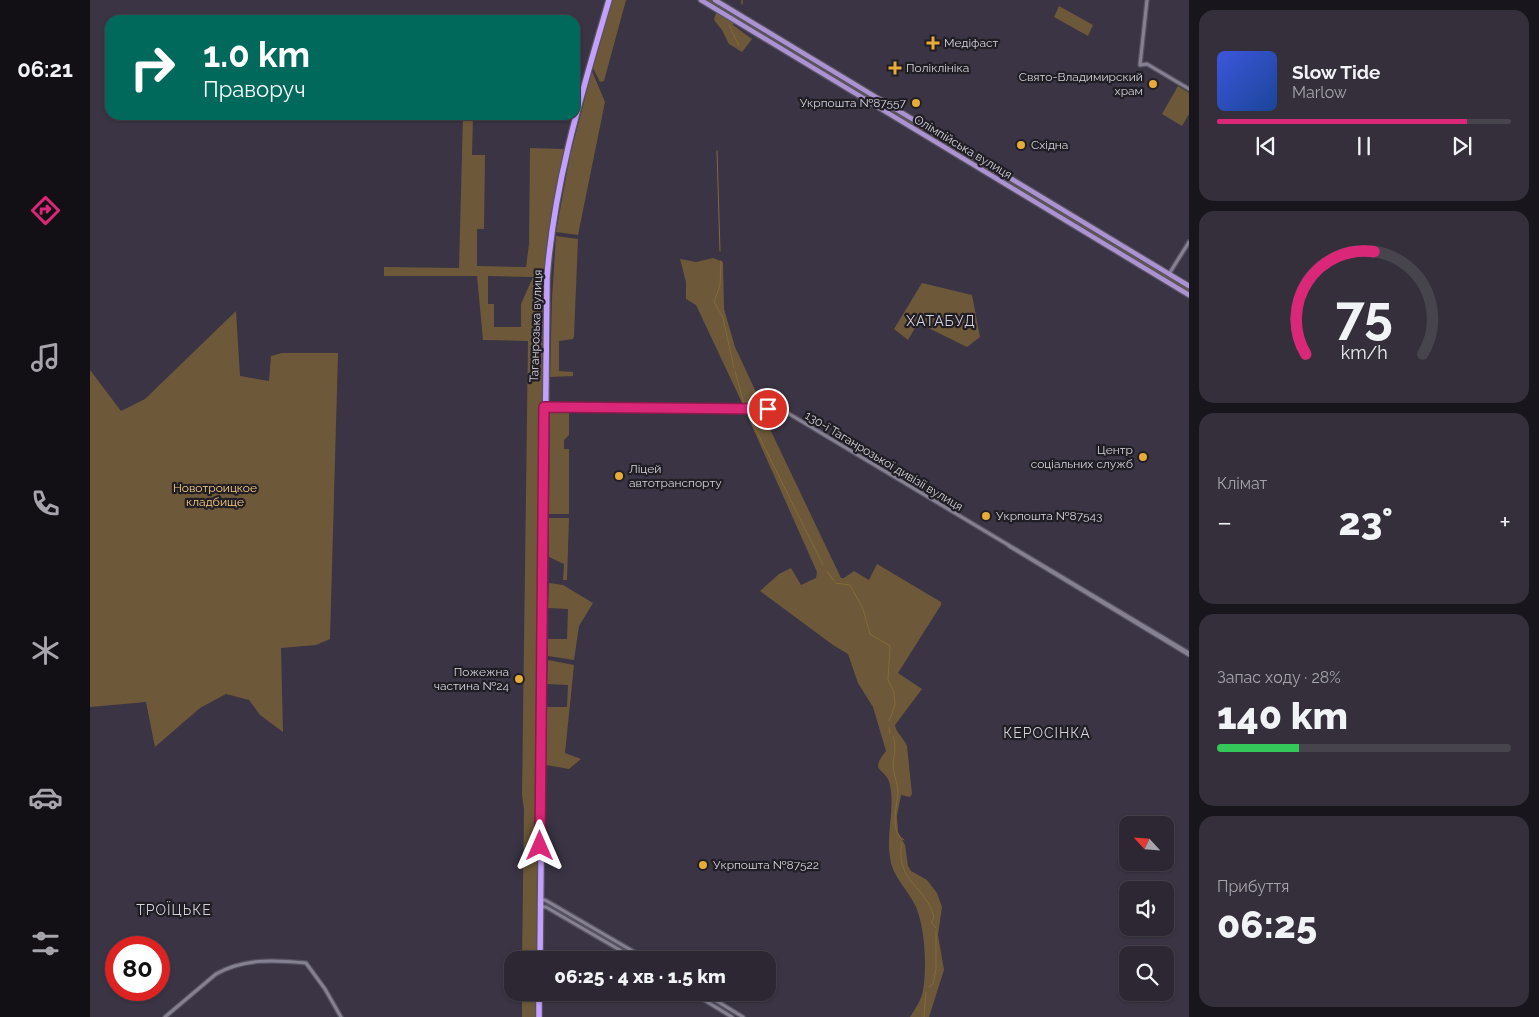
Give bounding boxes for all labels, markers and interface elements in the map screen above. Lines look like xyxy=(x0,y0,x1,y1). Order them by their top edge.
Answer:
text: 1.0 km xyxy=(203,34,310,75)
icon: right xyxy=(120,35,185,100)
marker: Медіфаст xyxy=(926,36,940,50)
place label: Медіфаст xyxy=(944,36,999,50)
text: 06:21 xyxy=(17,56,73,82)
marker: Поліклініка xyxy=(888,61,902,75)
place label: Поліклініка xyxy=(906,61,969,75)
text: Slow Tide xyxy=(1292,61,1381,83)
place label: Свято-Владимирский храм xyxy=(1019,70,1143,98)
text: Праворуч xyxy=(203,76,306,102)
marker: Свято-Владимирский храм xyxy=(1147,78,1159,90)
text: Marlow xyxy=(1292,83,1347,102)
place label: Укрпошта №87557 xyxy=(800,96,907,110)
marker: Укрпошта №87557 xyxy=(910,97,922,109)
street label: Олімпійська вулиця xyxy=(912,112,1014,182)
icon: previous xyxy=(1252,132,1280,160)
icon: pause xyxy=(1350,132,1378,160)
icon: next xyxy=(1448,132,1476,160)
place label: Східна xyxy=(1031,138,1068,152)
marker: Східна xyxy=(1015,139,1027,151)
icon: directions xyxy=(28,193,63,228)
street label: Таганрозька вулиця xyxy=(527,269,545,383)
text: 75 xyxy=(1335,284,1393,345)
district label: ХАТАБУД xyxy=(906,313,976,329)
icon: music xyxy=(28,340,63,375)
text: km/h xyxy=(1340,342,1388,363)
pin xyxy=(747,388,789,430)
icon: arrive xyxy=(754,395,782,423)
street label: 130-ї Таганрозької дивізії вулиця xyxy=(802,408,966,514)
place label: Центр соціальних служб xyxy=(1031,443,1133,471)
marker: Центр соціальних служб xyxy=(1137,451,1149,463)
place label: Ліцей автотранспорту xyxy=(629,462,722,490)
marker: Ліцей автотранспорту xyxy=(613,470,625,482)
text: Клімат xyxy=(1217,474,1267,493)
park label: Новотроицкое кладбище xyxy=(173,481,257,509)
icon: phone xyxy=(28,486,63,521)
text: 23° xyxy=(1339,499,1393,544)
text: − xyxy=(1217,506,1232,539)
text: + xyxy=(1499,506,1511,539)
place label: Укрпошта №87543 xyxy=(996,509,1102,523)
marker: Укрпошта №87543 xyxy=(980,510,992,522)
icon: climate xyxy=(28,633,63,668)
place label: Пожежна частина №24 xyxy=(434,665,509,693)
text: Запас ходу · 28% xyxy=(1217,668,1341,687)
marker: Пожежна частина №24 xyxy=(513,673,525,685)
text: 140 km xyxy=(1217,693,1348,738)
district label: КЕРОСІНКА xyxy=(1003,725,1091,741)
icon: car xyxy=(28,780,63,815)
north arrow xyxy=(1119,816,1174,871)
map controls xyxy=(1119,816,1174,1001)
position arrow xyxy=(513,819,565,871)
place label: Укрпошта №87522 xyxy=(713,858,819,872)
marker: Укрпошта №87522 xyxy=(697,859,709,871)
text: Прибуття xyxy=(1217,877,1289,896)
button: sound xyxy=(1119,881,1174,936)
district label: ТРОЇЦЬКЕ xyxy=(136,900,212,918)
text: 06:25 xyxy=(1217,902,1317,947)
icon: filters xyxy=(28,926,63,961)
speed limit sign: 80 xyxy=(105,936,170,1001)
button: search xyxy=(1119,946,1174,1001)
text: 06:25 · 4 хв · 1.5 km xyxy=(554,965,726,987)

